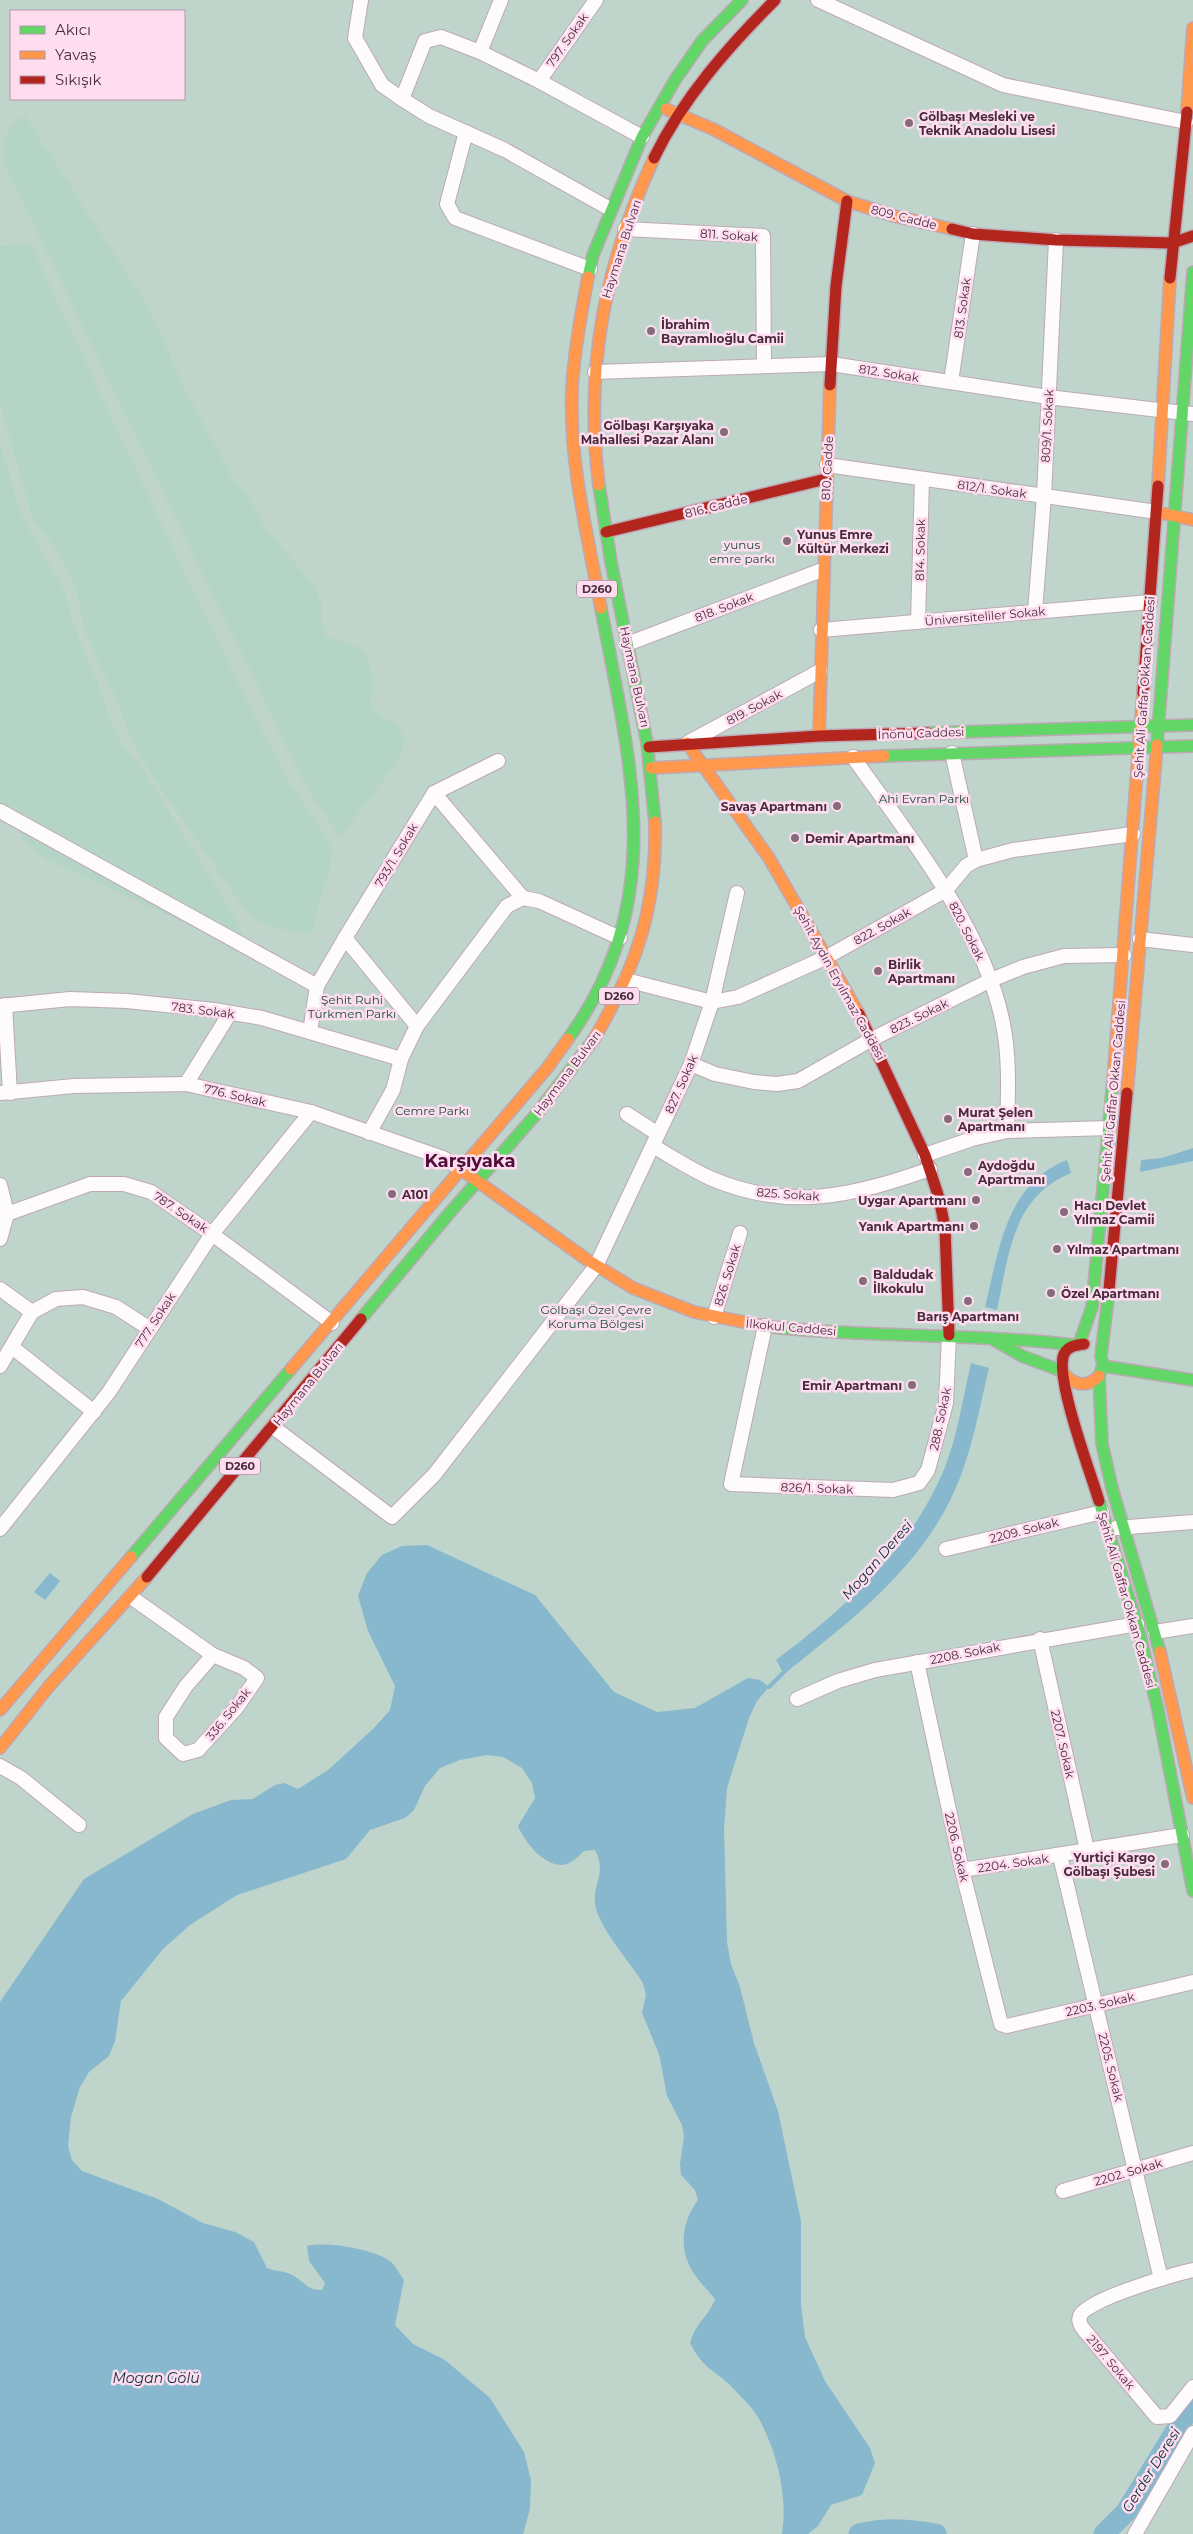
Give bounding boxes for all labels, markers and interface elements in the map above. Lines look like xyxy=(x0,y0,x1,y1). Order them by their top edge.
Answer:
street label: 797. Sokak xyxy=(543,9,592,70)
legend xyxy=(10,10,185,100)
text: Akıcı xyxy=(55,20,91,39)
text: Yavaş xyxy=(55,45,96,64)
text: Sıkışık xyxy=(55,70,102,89)
place label: Gölbaşı Mesleki ve Teknik Anadolu Lisesi xyxy=(919,109,1055,138)
marker: Gölbaşı Mesleki ve Teknik Anadolu Lisesi xyxy=(903,117,915,129)
street label: Haymana Bulvarı xyxy=(598,198,644,300)
street label: 809. Cadde xyxy=(869,202,939,232)
street label: 811. Sokak xyxy=(699,225,759,245)
street label: 813. Sokak xyxy=(950,276,974,339)
place label: İbrahim Bayramlıoğlu Camii xyxy=(661,317,784,346)
marker: İbrahim Bayramlıoğlu Camii xyxy=(645,325,657,337)
street label: 812. Sokak xyxy=(858,361,921,385)
street label: 809/1. Sokak xyxy=(1038,388,1056,463)
place label: Gölbaşı Karşıyaka Mahallesi Pazar Alanı xyxy=(581,418,714,447)
marker: Gölbaşı Karşıyaka Mahallesi Pazar Alanı xyxy=(718,426,730,438)
street label: 810. Cadde xyxy=(818,435,836,501)
street label: 812/1. Sokak xyxy=(957,477,1028,501)
street label: 816. Cadde xyxy=(683,491,749,521)
street label: 814. Sokak xyxy=(912,518,928,581)
place label: Yunus Emre Kültür Merkezi xyxy=(796,527,889,556)
marker: Yunus Emre Kültür Merkezi xyxy=(781,535,793,547)
park label: yunus emre parkı xyxy=(709,537,775,566)
road number: D260 xyxy=(577,580,617,598)
street label: 818. Sokak xyxy=(693,589,756,625)
street label: Şehit Ali Gaffar Okkan Caddesi xyxy=(1130,596,1158,778)
street label: Üniversiteliler Sokak xyxy=(924,603,1047,629)
street label: Haymana Bulvarı xyxy=(617,625,653,729)
street label: 819. Sokak xyxy=(724,686,785,728)
street label: İnönü Caddesi xyxy=(877,724,965,742)
park label: Ahi Evran Parkı xyxy=(879,791,969,806)
place label: Savaş Apartmanı xyxy=(721,799,827,814)
marker: Savaş Apartmanı xyxy=(831,800,843,812)
street label: 793/1. Sokak xyxy=(371,820,421,890)
place label: Demir Apartmanı xyxy=(805,831,915,846)
marker: Demir Apartmanı xyxy=(789,832,801,844)
street label: 820. Sokak xyxy=(946,899,989,964)
street label: Şehit Aydın Eryılmaz Caddesi xyxy=(791,903,889,1063)
street label: 822. Sokak xyxy=(851,904,914,948)
place label: Birlik Apartmanı xyxy=(887,957,955,986)
marker: Birlik Apartmanı xyxy=(872,965,884,977)
road number: D260 xyxy=(599,988,639,1004)
park label: Şehit Ruhi Türkmen Parkı xyxy=(308,992,396,1021)
street label: 823. Sokak xyxy=(887,995,951,1037)
street label: 783. Sokak xyxy=(171,999,236,1021)
street label: Şehit Ali Gaffar Okkan Caddesi xyxy=(1098,1000,1128,1182)
street label: Haymana Bulvarı xyxy=(530,1027,604,1119)
street label: 827. Sokak xyxy=(661,1052,701,1116)
street label: 776. Sokak xyxy=(203,1081,268,1110)
park label: Cemre Parkı xyxy=(395,1103,469,1118)
place label: Murat Şelen Apartmanı xyxy=(957,1105,1033,1134)
marker: Murat Şelen Apartmanı xyxy=(942,1113,954,1125)
district label: Karşıyaka xyxy=(424,1150,516,1172)
place label: Aydoğdu Apartmanı xyxy=(977,1158,1045,1187)
marker: Aydoğdu Apartmanı xyxy=(962,1166,974,1178)
street label: 825. Sokak xyxy=(756,1184,821,1204)
place label: A101 xyxy=(401,1187,428,1202)
street label: 787. Sokak xyxy=(151,1188,212,1236)
marker: A101 xyxy=(386,1188,398,1200)
place label: Uygar Apartmanı xyxy=(858,1193,966,1208)
marker: Uygar Apartmanı xyxy=(970,1194,982,1206)
place label: Hacı Devlet Yılmaz Camii xyxy=(1073,1198,1155,1227)
marker: Hacı Devlet Yılmaz Camii xyxy=(1058,1206,1070,1218)
place label: Yanık Apartmanı xyxy=(858,1219,964,1234)
marker: Yanık Apartmanı xyxy=(968,1220,980,1232)
street label: 826. Sokak xyxy=(711,1242,744,1308)
place label: Yılmaz Apartmanı xyxy=(1066,1242,1179,1257)
marker: Yılmaz Apartmanı xyxy=(1051,1243,1063,1255)
place label: Baldudak İlkokulu xyxy=(873,1267,933,1296)
marker: Baldudak İlkokulu xyxy=(857,1275,869,1287)
place label: Özel Apartmanı xyxy=(1061,1286,1159,1301)
marker: Özel Apartmanı xyxy=(1045,1287,1057,1299)
street label: 777. Sokak xyxy=(132,1289,179,1350)
marker: Barış Apartmanı xyxy=(962,1295,974,1307)
park label: Gölbaşı Özel Çevre Koruma Bölgesi xyxy=(541,1302,651,1331)
place label: Barış Apartmanı xyxy=(917,1309,1019,1324)
street label: İlkokul Caddesi xyxy=(745,1316,837,1338)
street label: Haymana Bulvarı xyxy=(270,1339,346,1429)
place label: Emir Apartmanı xyxy=(802,1378,902,1393)
marker: Emir Apartmanı xyxy=(906,1379,918,1391)
street label: 288. Sokak xyxy=(926,1385,954,1452)
road number: D260 xyxy=(220,1458,260,1474)
street label: 826/1. Sokak xyxy=(781,1479,854,1497)
street label: Şehit Ali Gaffar Okkan Caddesi xyxy=(1095,1510,1159,1690)
street label: 2209. Sokak xyxy=(988,1514,1061,1546)
water label: Mogan Deresi xyxy=(838,1517,916,1603)
street label: 2208. Sokak xyxy=(929,1639,1002,1667)
street label: 336. Sokak xyxy=(202,1684,254,1743)
street label: 2207. Sokak xyxy=(1048,1708,1078,1780)
street label: 2206. Sokak xyxy=(942,1811,972,1884)
street label: 2204. Sokak xyxy=(976,1850,1050,1875)
place label: Yurtiçi Kargo Gölbaşı Şubesi xyxy=(1064,1850,1155,1879)
marker: Yurtiçi Kargo Gölbaşı Şubesi xyxy=(1159,1858,1171,1870)
street label: 2203. Sokak xyxy=(1064,1989,1137,2019)
street label: 2205. Sokak xyxy=(1095,2031,1127,2104)
street label: 2202. Sokak xyxy=(1092,2155,1165,2189)
street label: 2197. Sokak xyxy=(1084,2332,1139,2393)
water label: Mogan Gölü xyxy=(112,2369,200,2387)
water label: Gerder Deresi xyxy=(1118,2424,1184,2516)

